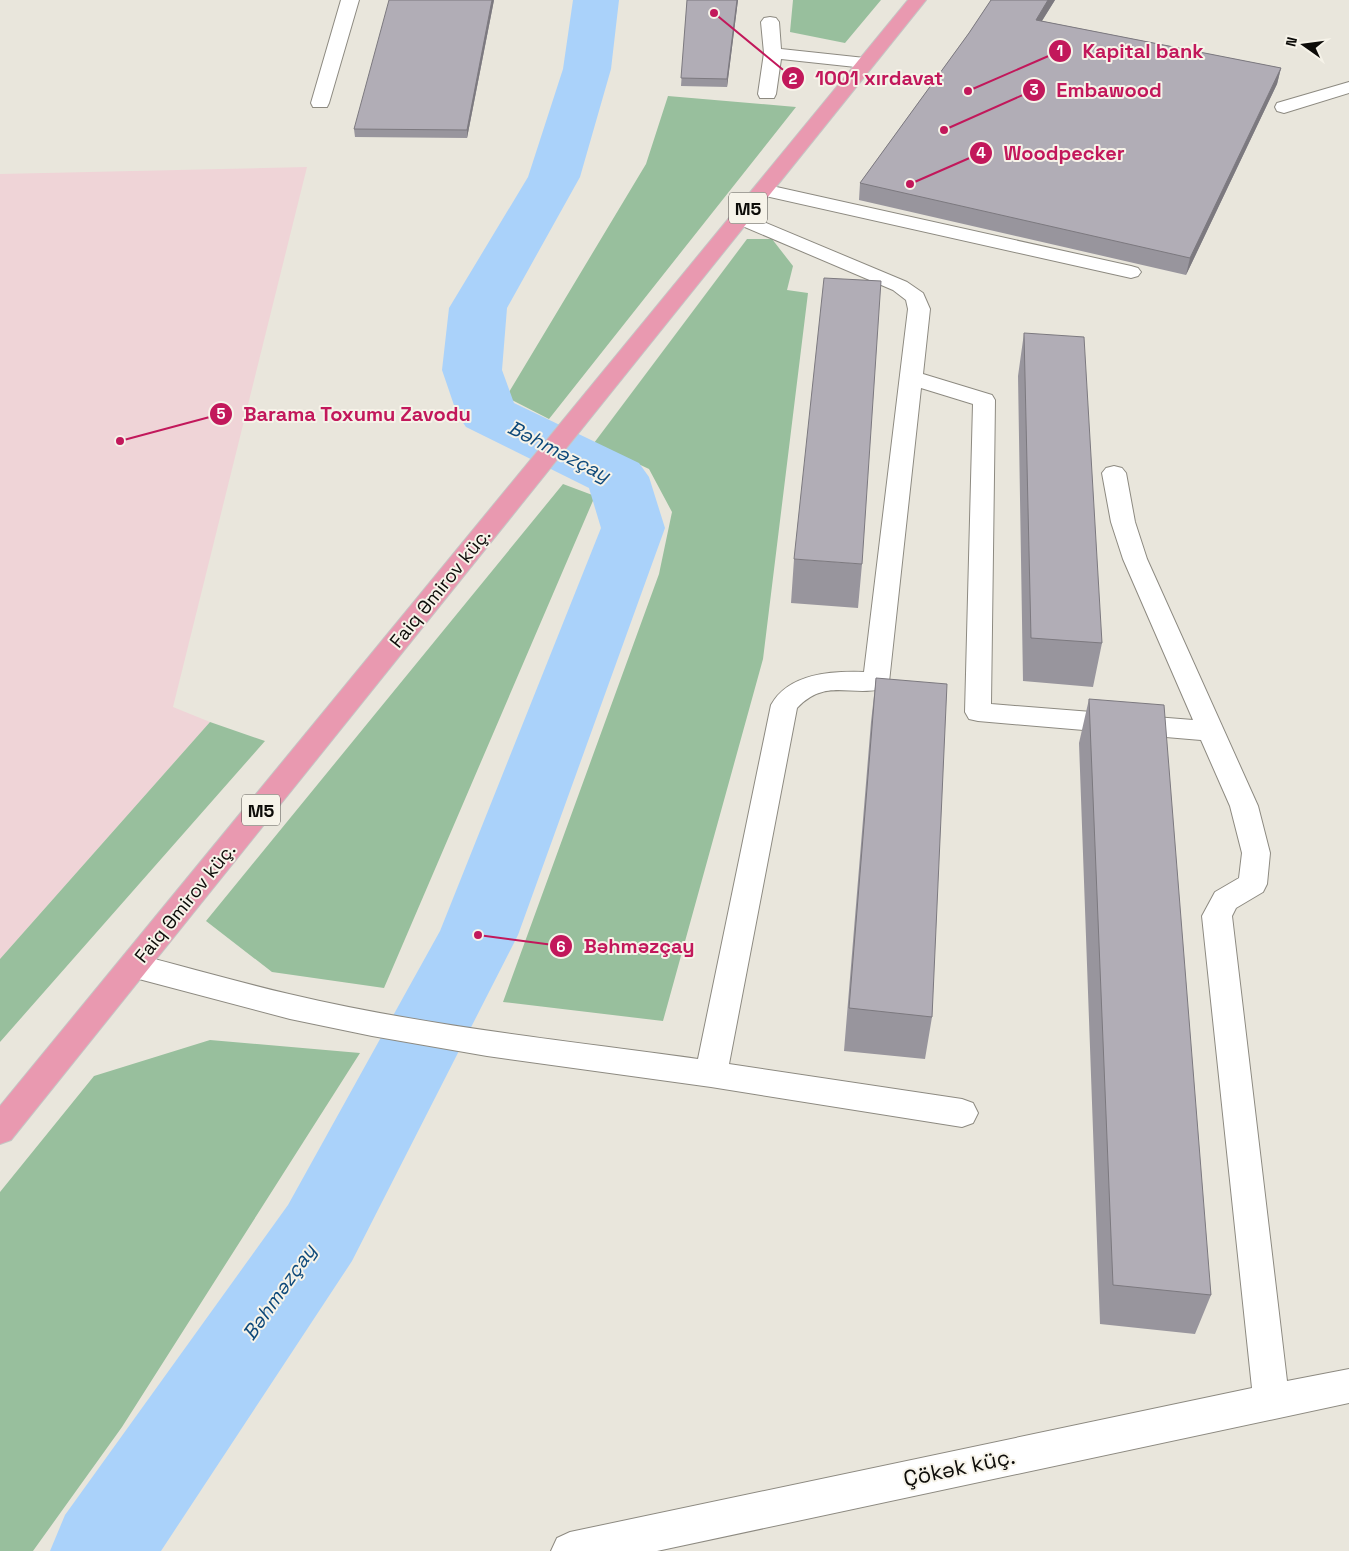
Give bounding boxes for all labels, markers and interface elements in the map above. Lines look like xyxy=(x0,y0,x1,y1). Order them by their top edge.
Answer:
north arrow xyxy=(1279,20,1329,70)
callout: Kapital bank xyxy=(1048,34,1214,69)
text: N xyxy=(1282,35,1301,49)
text: Kapital bank xyxy=(1082,38,1204,64)
text: 1 xyxy=(1057,41,1063,60)
callout: 1001 xırdavat xyxy=(780,61,953,96)
text: 1001 xırdavat xyxy=(815,65,943,91)
text: 2 xyxy=(789,69,798,88)
callout: Embawood xyxy=(1022,73,1172,108)
text: Embawood xyxy=(1056,77,1162,103)
text: 3 xyxy=(1029,80,1039,99)
callout: Woodpecker xyxy=(968,135,1135,170)
text: Woodpecker xyxy=(1003,140,1125,166)
text: 4 xyxy=(976,143,986,162)
road number: M5 xyxy=(729,192,767,224)
callout: Barama Toxumu Zavodu xyxy=(208,396,481,431)
text: Barama Toxumu Zavodu xyxy=(243,401,471,427)
text: 5 xyxy=(216,404,226,423)
water label: Bəhməzçay xyxy=(503,414,616,489)
street label: Faiq Əmirov küç. xyxy=(384,523,496,653)
road number: M5 xyxy=(242,794,280,826)
street label: Faiq Əmirov küç. xyxy=(129,838,241,968)
callout: Bəhməzçay xyxy=(548,929,704,964)
text: Bəhməzçay xyxy=(583,933,695,959)
text: 6 xyxy=(556,937,566,956)
water label: Bəhməzçay xyxy=(236,1237,323,1345)
street label: Çökək küç. xyxy=(901,1442,1017,1492)

